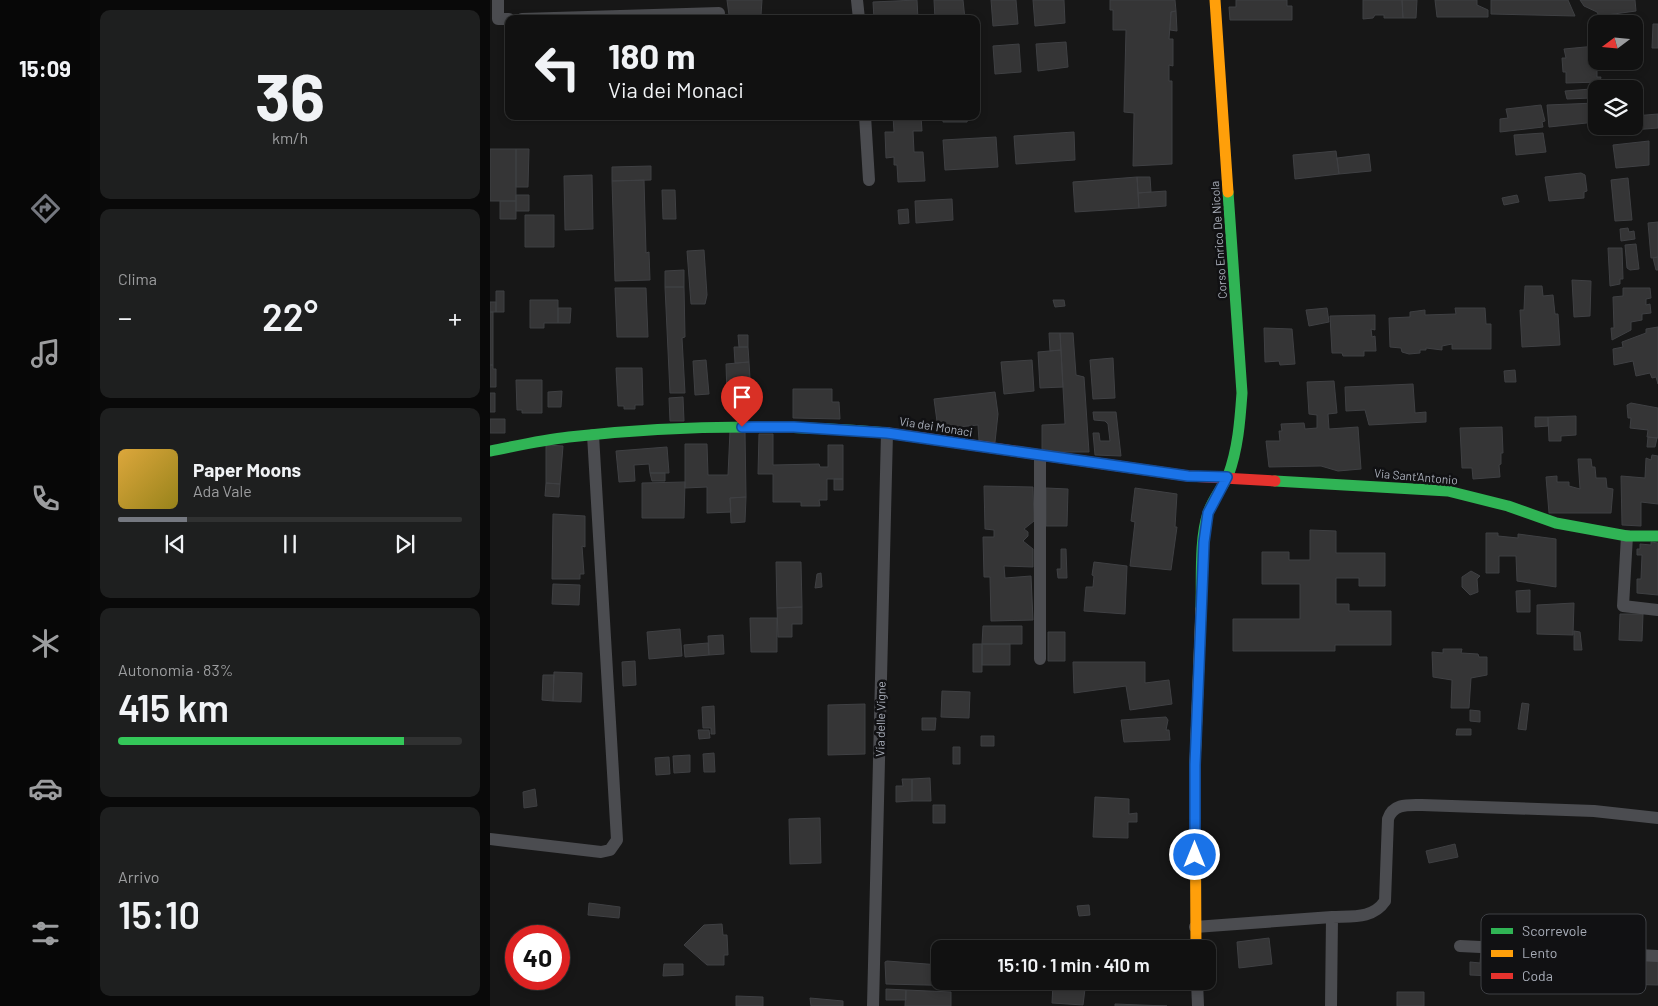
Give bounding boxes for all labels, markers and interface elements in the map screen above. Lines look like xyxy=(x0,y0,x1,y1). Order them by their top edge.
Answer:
north arrow xyxy=(1588,15,1642,70)
map controls xyxy=(1588,15,1643,135)
text: 180 m xyxy=(608,34,696,76)
icon: left xyxy=(525,35,590,100)
text: 15:09 xyxy=(19,55,71,81)
text: 36 xyxy=(255,56,325,134)
text: Via dei Monaci xyxy=(608,76,744,102)
button: layers xyxy=(1588,80,1643,135)
text: km/h xyxy=(272,128,308,147)
street label: Corso Enrico De Nicola xyxy=(1207,181,1229,299)
icon: directions xyxy=(28,191,63,226)
text: Clima xyxy=(118,269,157,288)
text: 22° xyxy=(262,293,318,339)
text: − xyxy=(118,300,132,334)
text: + xyxy=(448,300,462,334)
icon: music xyxy=(28,336,63,371)
pin xyxy=(721,376,763,427)
icon: arrive xyxy=(728,383,756,411)
street label: Via dei Monaci xyxy=(898,413,974,439)
text: Paper Moons xyxy=(193,458,301,481)
street label: Via Sant'Antonio xyxy=(1374,465,1458,487)
icon: phone xyxy=(28,481,63,516)
text: Ada Vale xyxy=(193,481,252,500)
icon: previous xyxy=(161,530,189,558)
icon: pause xyxy=(276,530,304,558)
icon: next xyxy=(391,530,419,558)
icon: climate xyxy=(28,626,63,661)
text: Autonomia · 83% xyxy=(118,660,233,679)
street label: Via delle Vigne xyxy=(872,681,888,757)
text: 415 km xyxy=(118,684,229,730)
icon: car xyxy=(28,771,63,806)
position arrow xyxy=(1168,828,1220,880)
text: Arrivo xyxy=(118,867,160,886)
text: 15:10 xyxy=(118,891,200,937)
legend xyxy=(1481,914,1646,994)
icon: filters xyxy=(28,916,63,951)
text: Scorrevole xyxy=(1522,922,1587,939)
speed limit sign: 40 xyxy=(505,925,570,990)
text: Lento xyxy=(1522,944,1557,961)
text: 15:10 · 1 min · 410 m xyxy=(997,953,1150,976)
text: Coda xyxy=(1522,967,1553,984)

